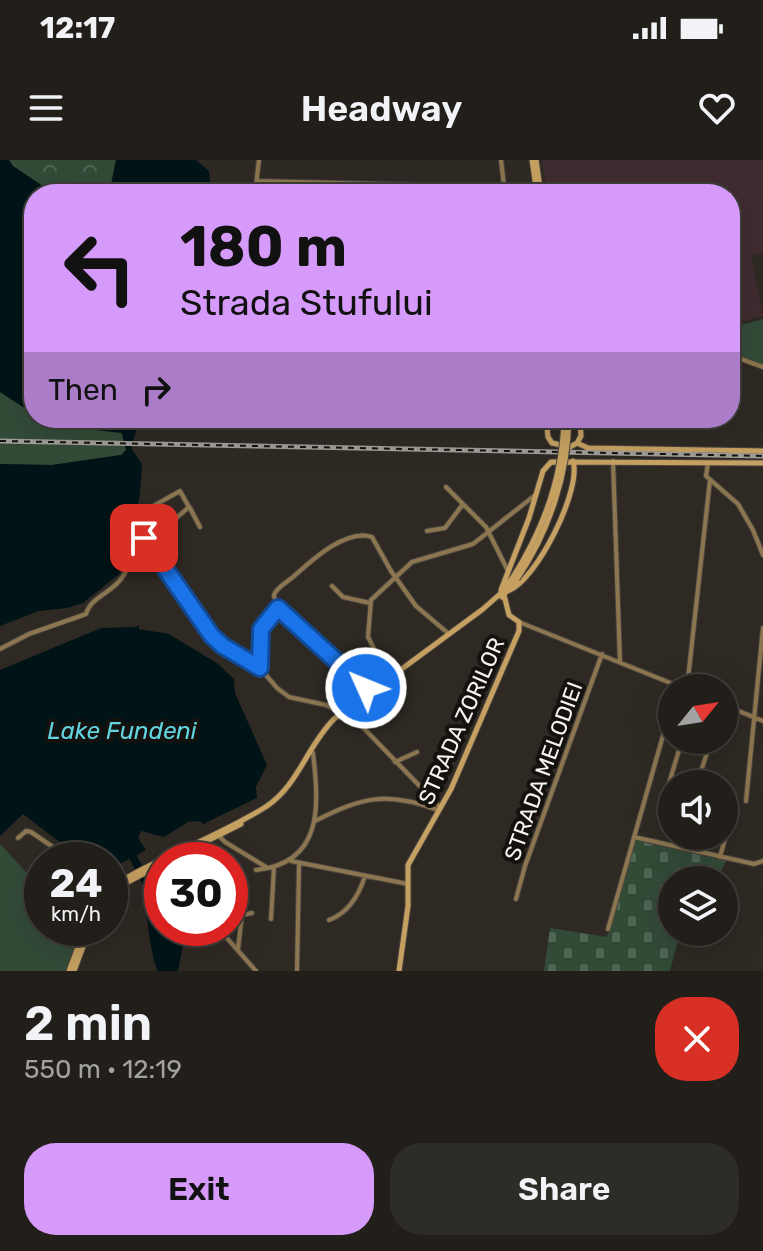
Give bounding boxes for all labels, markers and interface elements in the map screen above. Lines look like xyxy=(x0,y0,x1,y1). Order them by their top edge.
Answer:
text: 12:17 xyxy=(40,10,115,46)
icon: menu xyxy=(24,86,68,130)
icon: heart xyxy=(695,86,739,130)
text: Headway xyxy=(301,87,462,130)
text: 180 m xyxy=(180,214,347,280)
icon: left xyxy=(48,216,152,320)
text: Strada Stufului xyxy=(180,281,433,324)
icon: right xyxy=(134,368,178,412)
text: Then xyxy=(48,372,118,408)
pin xyxy=(110,504,178,572)
icon: arrive xyxy=(122,516,166,560)
street label: STRADA ZORILOR xyxy=(413,634,510,809)
position arrow xyxy=(324,646,408,730)
north arrow xyxy=(658,674,738,754)
map controls xyxy=(658,674,738,946)
street label: STRADA MELODIEI xyxy=(499,678,588,864)
water label: Lake Fundeni xyxy=(47,717,198,745)
button: sound xyxy=(658,770,738,850)
speed limit sign: 30 xyxy=(144,842,248,946)
text: 24 xyxy=(49,860,103,907)
button: layers xyxy=(658,866,738,946)
text: km/h xyxy=(51,902,101,926)
text: 2 min xyxy=(24,995,152,1052)
button: close xyxy=(655,997,739,1081)
text: 550 m · 12:19 xyxy=(24,1054,182,1085)
button: Exit xyxy=(24,1143,374,1235)
button: Share xyxy=(390,1143,739,1235)

